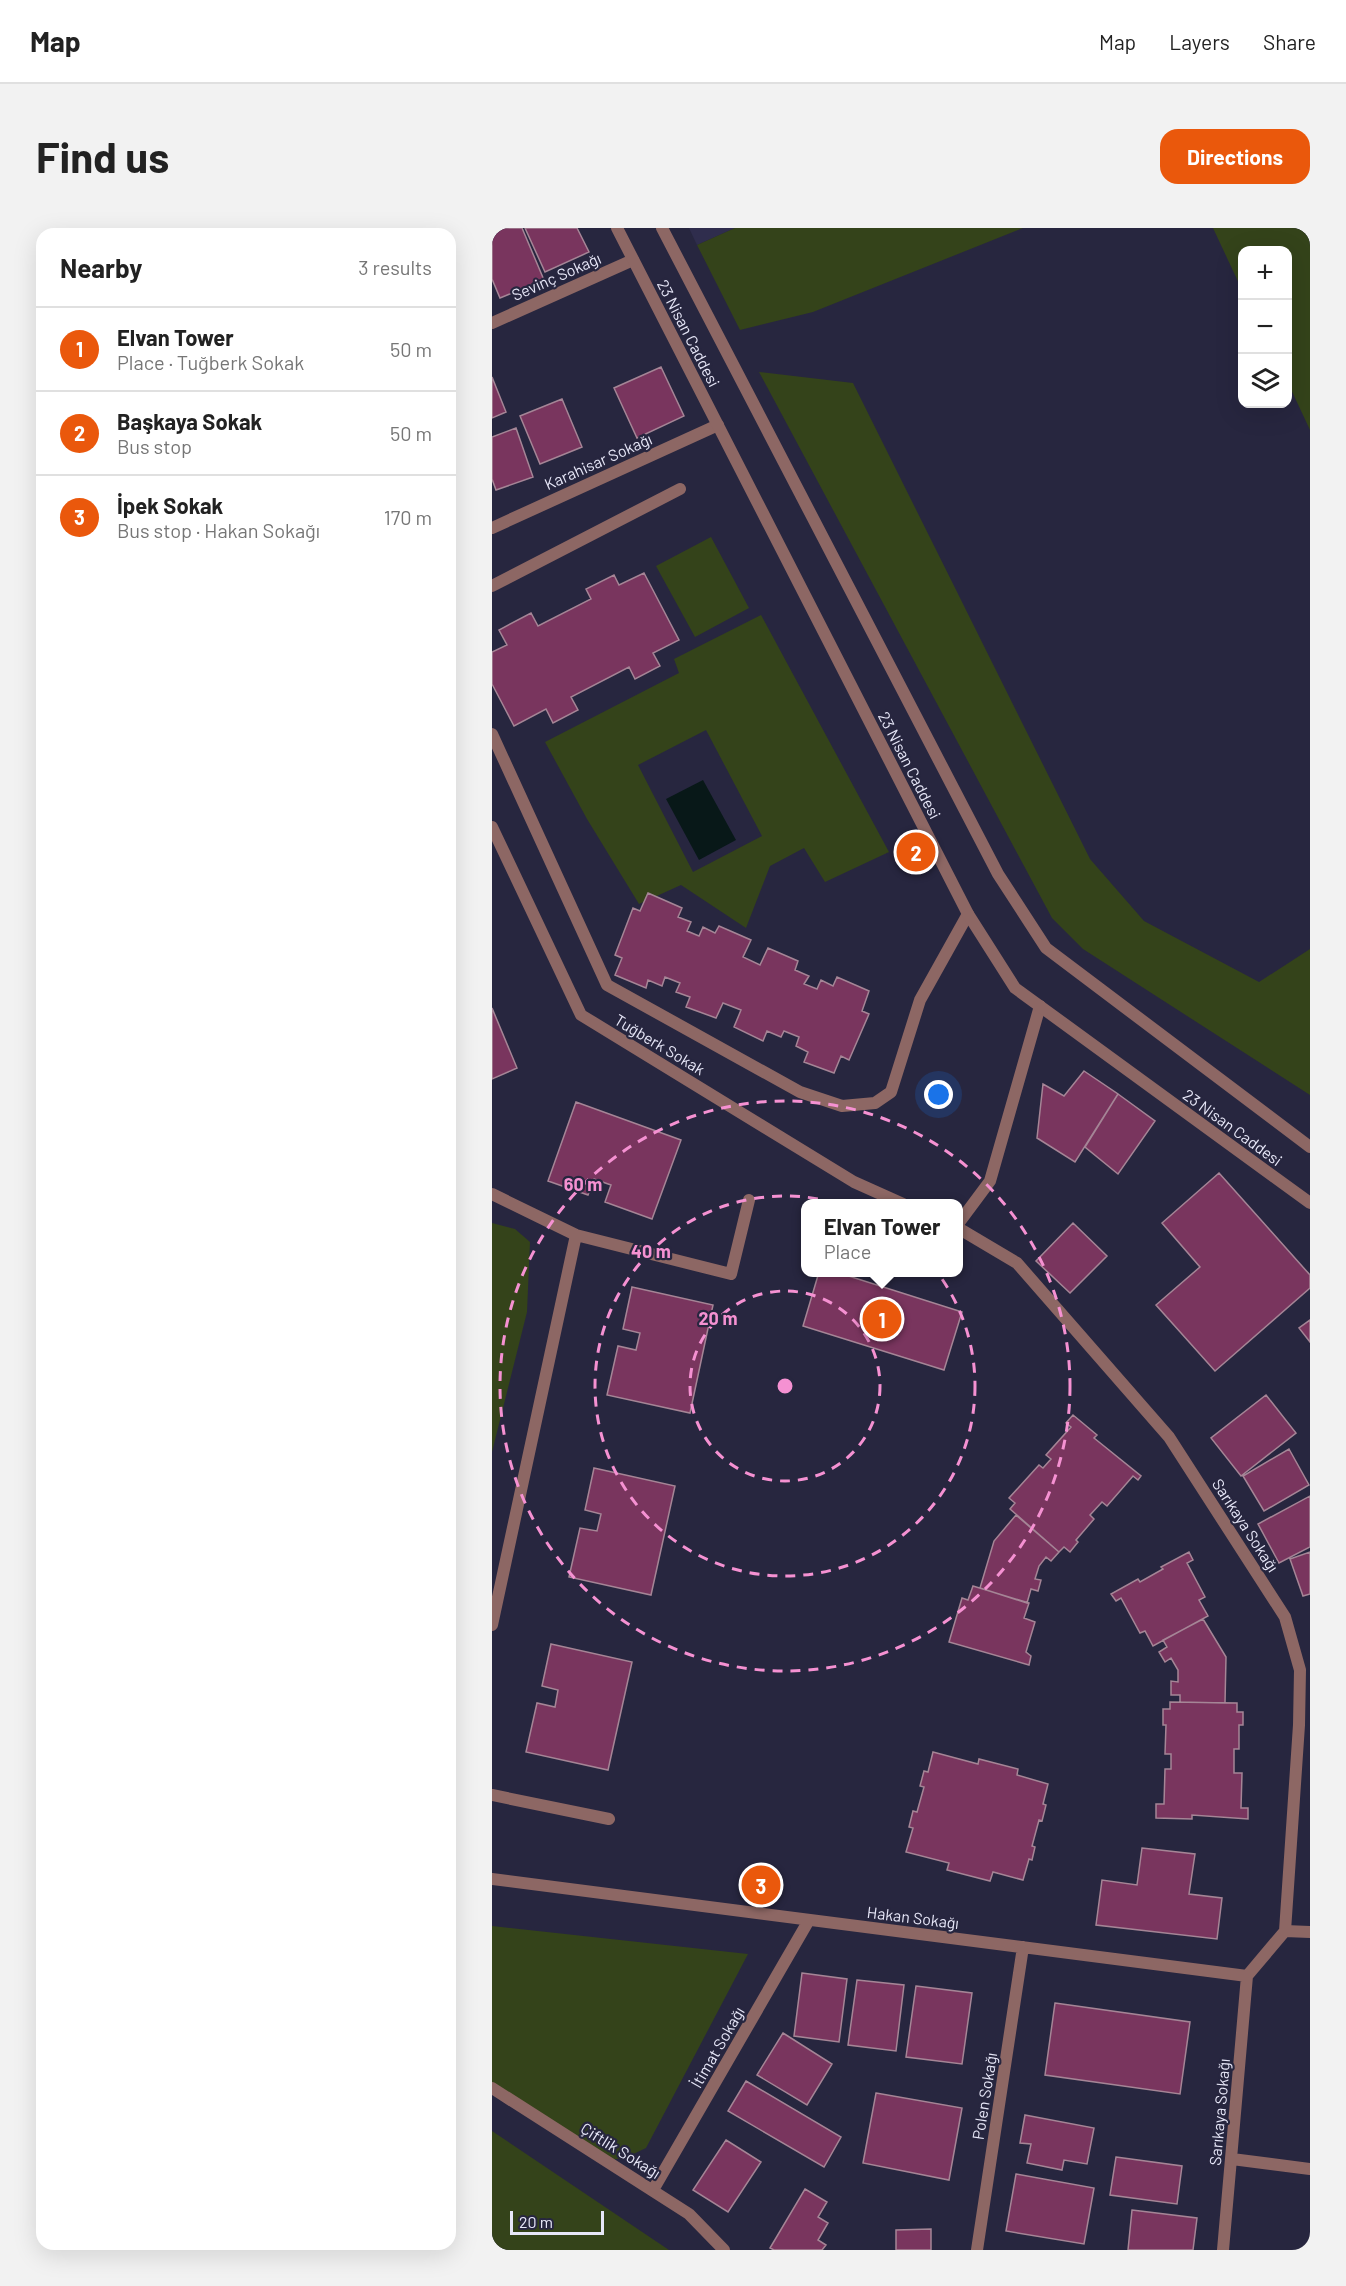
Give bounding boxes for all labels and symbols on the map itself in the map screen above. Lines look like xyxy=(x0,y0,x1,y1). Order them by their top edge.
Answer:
street label: Sevinç Sokağı xyxy=(509,248,603,304)
street label: 23 Nisan Caddesi xyxy=(654,276,724,390)
street label: Karahisar Sokağı xyxy=(541,429,655,493)
street label: 23 Nisan Caddesi xyxy=(875,708,945,822)
pin: 2 xyxy=(896,830,936,874)
street label: Tuğberk Sokak xyxy=(611,1010,709,1078)
your location xyxy=(924,1080,953,1109)
street label: 23 Nisan Caddesi xyxy=(1180,1085,1286,1169)
text: 60 m xyxy=(564,1173,602,1195)
text: 40 m xyxy=(631,1240,671,1262)
pin: 1 xyxy=(862,1296,902,1342)
text: 20 m xyxy=(699,1307,737,1329)
centre of rings xyxy=(775,1376,795,1396)
street label: Sarıkaya Sokağı xyxy=(1209,1475,1283,1575)
pin: 3 xyxy=(742,1862,780,1908)
street label: Hakan Sokağı xyxy=(866,1902,960,1932)
street label: İtimat Sokağı xyxy=(686,2003,748,2091)
street label: Polen Sokağı xyxy=(968,2051,1000,2141)
street label: Sarıkaya Sokağı xyxy=(1205,2058,1233,2166)
street label: Çiftlik Sokağı xyxy=(578,2118,664,2182)
scale bar xyxy=(510,2208,604,2236)

